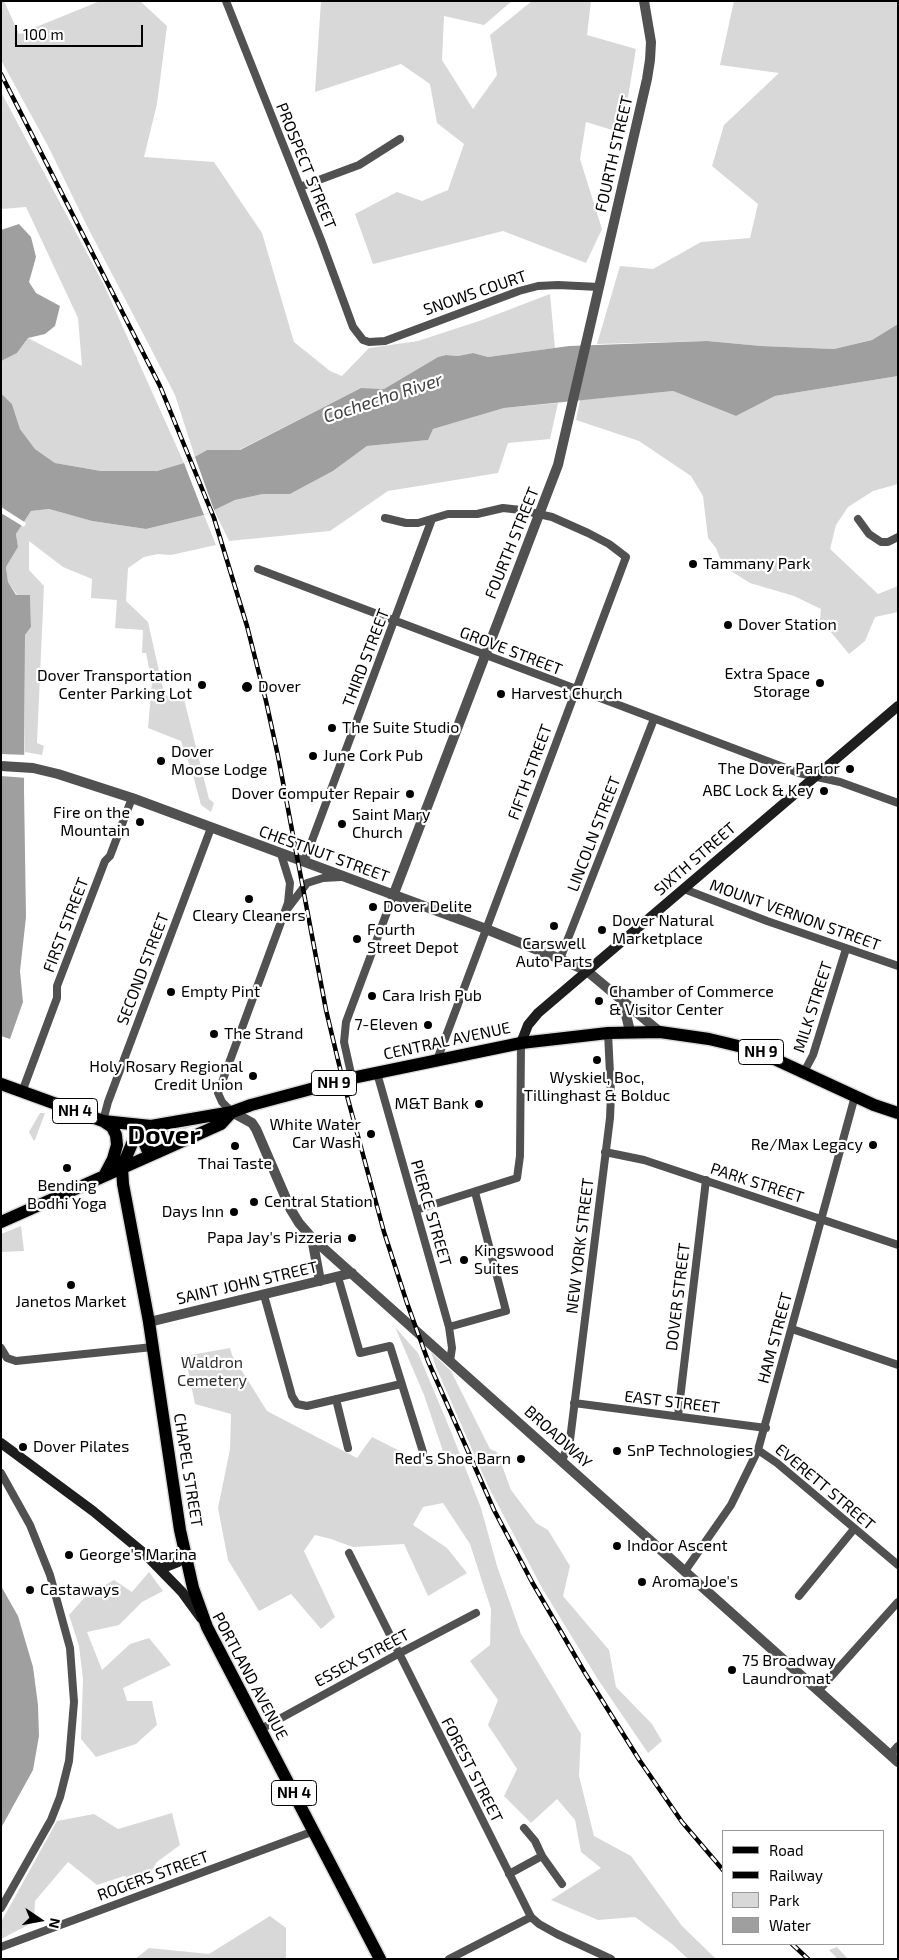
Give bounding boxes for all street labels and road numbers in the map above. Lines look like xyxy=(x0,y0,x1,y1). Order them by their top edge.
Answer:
street label: FOURTH STREET xyxy=(591,94,637,214)
street label: PROSPECT STREET xyxy=(272,100,340,232)
street label: SNOWS COURT xyxy=(421,266,529,320)
street label: FOURTH STREET xyxy=(481,484,543,602)
street label: THIRD STREET xyxy=(338,606,394,710)
street label: GROVE STREET xyxy=(457,623,565,679)
street label: FIFTH STREET xyxy=(504,722,556,822)
street label: LINCOLN STREET xyxy=(563,774,625,894)
street label: SIXTH STREET xyxy=(650,818,740,900)
street label: CHESTNUT STREET xyxy=(256,822,392,886)
street label: FIRST STREET xyxy=(39,875,93,975)
street label: MOUNT VERNON STREET xyxy=(707,875,883,955)
street label: SECOND STREET xyxy=(113,910,173,1028)
street label: MILK STREET xyxy=(789,959,837,1055)
street label: CENTRAL AVENUE xyxy=(382,1018,512,1064)
road number: NH 9 xyxy=(738,1040,784,1064)
road number: NH 9 xyxy=(312,1070,356,1096)
road number: NH 4 xyxy=(52,1098,98,1124)
street label: PIERCE STREET xyxy=(407,1158,455,1268)
street label: PARK STREET xyxy=(708,1159,806,1207)
street label: NEW YORK STREET xyxy=(562,1177,598,1315)
street label: DOVER STREET xyxy=(662,1242,694,1352)
street label: SAINT JOHN STREET xyxy=(175,1257,319,1309)
street label: HAM STREET xyxy=(754,1290,796,1386)
street label: EAST STREET xyxy=(623,1387,721,1417)
street label: BROADWAY xyxy=(520,1402,596,1472)
street label: CHAPEL STREET xyxy=(169,1412,207,1528)
street label: EVERETT STREET xyxy=(771,1440,879,1534)
street label: PORTLAND AVENUE xyxy=(208,1609,292,1743)
street label: ESSEX STREET xyxy=(311,1625,413,1691)
street label: FOREST STREET xyxy=(437,1714,507,1826)
road number: NH 4 xyxy=(272,1780,316,1806)
street label: ROGERS STREET xyxy=(95,1847,211,1905)

